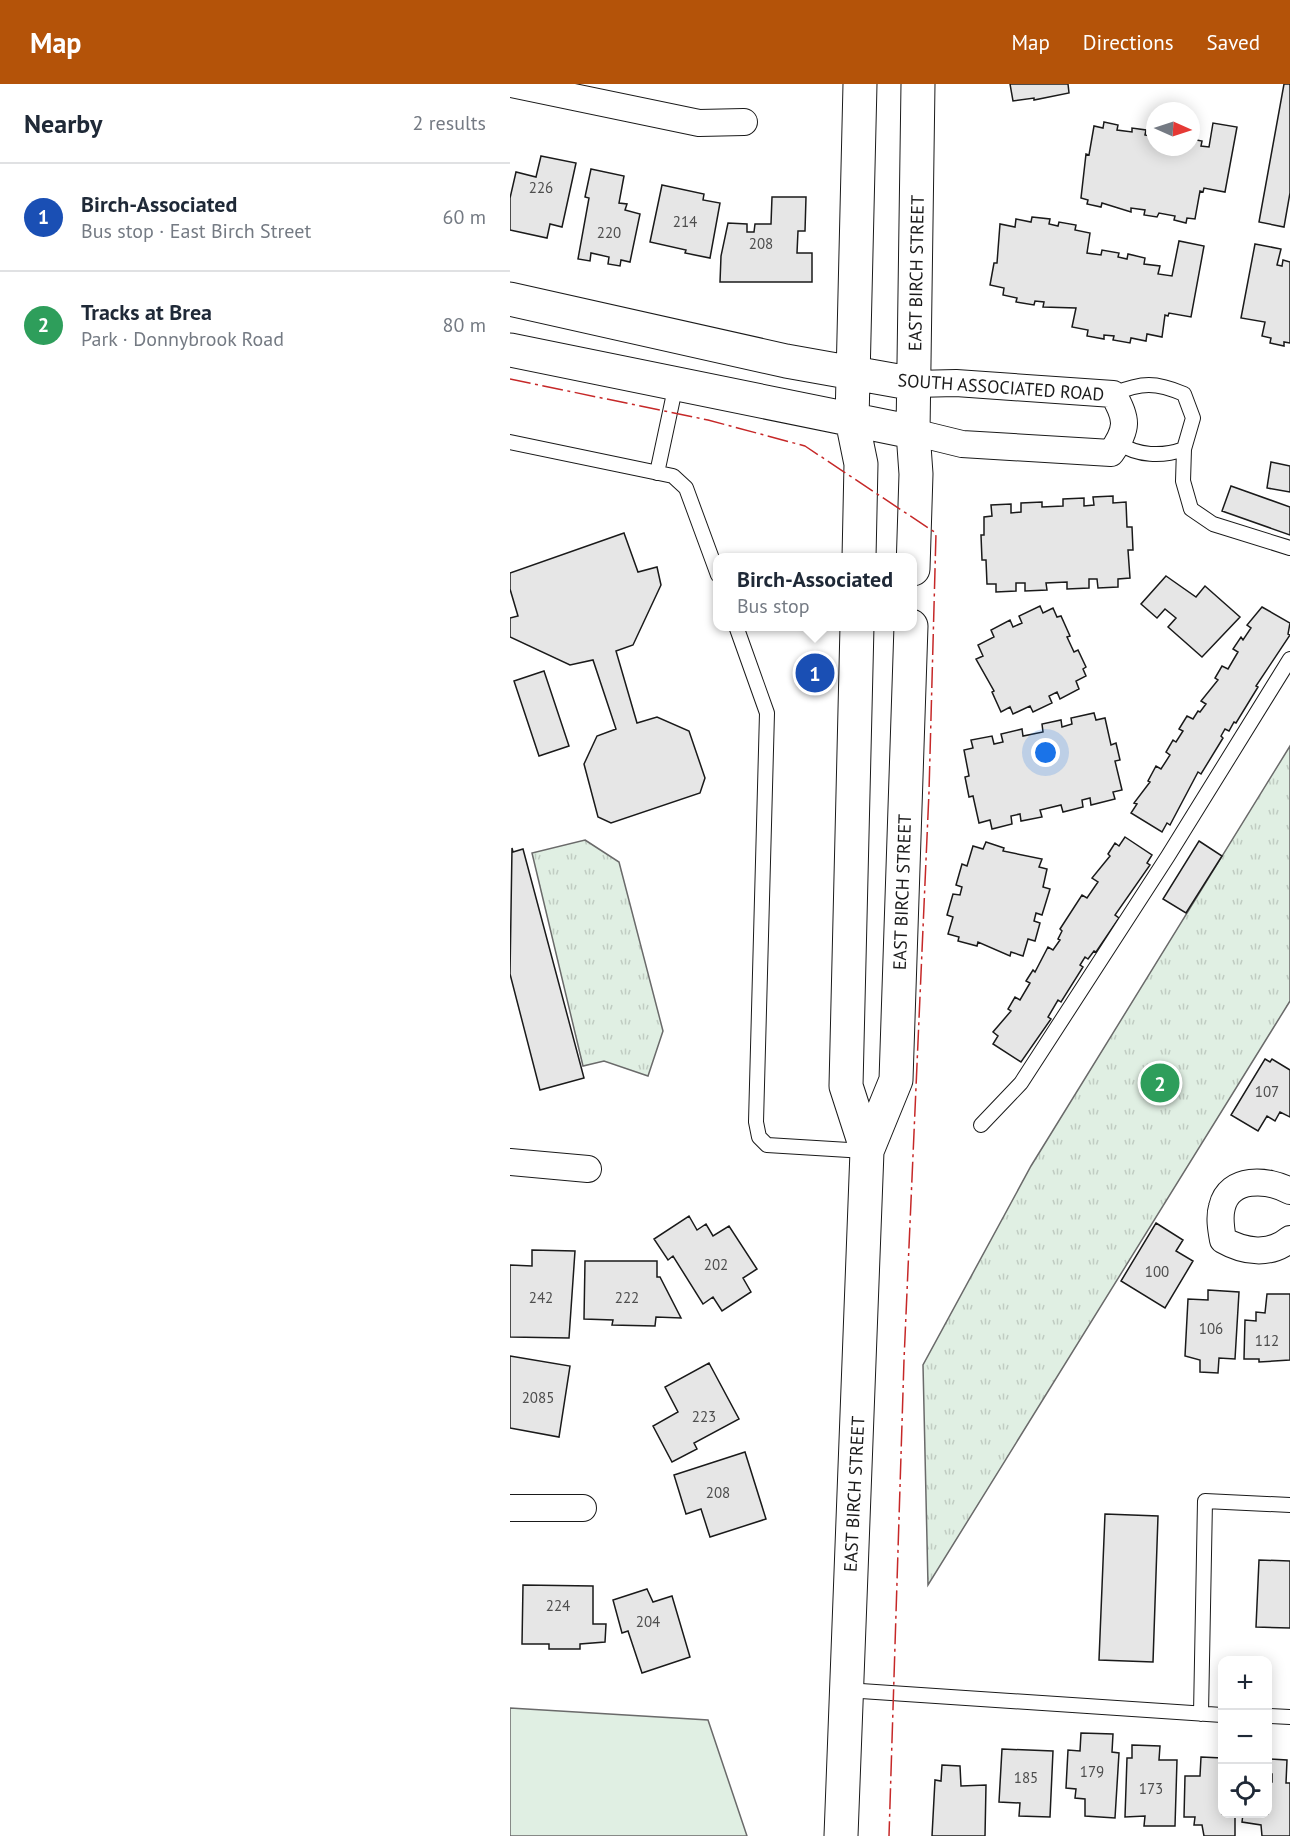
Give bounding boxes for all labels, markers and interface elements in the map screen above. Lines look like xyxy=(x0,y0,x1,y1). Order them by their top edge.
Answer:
text: Map xyxy=(30,24,81,61)
text: Map xyxy=(1011,29,1050,56)
text: Directions xyxy=(1083,29,1174,56)
text: Saved xyxy=(1207,29,1260,56)
north arrow xyxy=(1146,102,1200,156)
text: Nearby xyxy=(24,107,102,140)
text: 2 results xyxy=(413,110,486,136)
house number: 226 xyxy=(529,178,553,197)
text: Birch-Associated xyxy=(81,190,237,218)
street label: EAST BIRCH STREET xyxy=(903,195,929,351)
text: 1 xyxy=(38,204,49,230)
text: 60 m xyxy=(443,204,486,230)
house number: 214 xyxy=(673,212,697,231)
text: Bus stop · East Birch Street xyxy=(81,218,311,244)
house number: 220 xyxy=(597,223,621,242)
house number: 208 xyxy=(749,234,773,253)
text: Tracks at Brea xyxy=(81,298,212,326)
text: 2 xyxy=(38,312,49,338)
text: 80 m xyxy=(443,312,486,338)
text: Park · Donnybrook Road xyxy=(81,326,284,352)
street label: SOUTH ASSOCIATED ROAD xyxy=(897,368,1105,406)
popup xyxy=(713,553,917,631)
text: Birch-Associated xyxy=(737,565,893,593)
text: Bus stop xyxy=(737,593,810,619)
pin: 1 xyxy=(796,650,834,696)
your location xyxy=(1031,738,1060,767)
street label: EAST BIRCH STREET xyxy=(888,814,916,970)
pin: 2 xyxy=(1140,1060,1180,1106)
house number: 107 xyxy=(1255,1082,1279,1101)
house number: 202 xyxy=(704,1255,728,1274)
house number: 100 xyxy=(1145,1262,1169,1281)
house number: 242 xyxy=(529,1288,553,1307)
house number: 222 xyxy=(615,1288,639,1307)
house number: 106 xyxy=(1199,1319,1223,1338)
house number: 112 xyxy=(1255,1331,1279,1350)
house number: 2085 xyxy=(522,1388,554,1407)
house number: 223 xyxy=(692,1407,716,1426)
street label: EAST BIRCH STREET xyxy=(838,1415,870,1573)
house number: 208 xyxy=(706,1483,730,1502)
house number: 224 xyxy=(546,1596,570,1615)
house number: 204 xyxy=(636,1612,660,1631)
map controls xyxy=(1218,1656,1272,1818)
button: + xyxy=(1218,1656,1272,1710)
button: − xyxy=(1218,1710,1272,1764)
house number: 179 xyxy=(1080,1762,1104,1781)
button: locate xyxy=(1218,1764,1272,1818)
house number: 185 xyxy=(1014,1768,1038,1787)
house number: 173 xyxy=(1139,1779,1163,1798)

